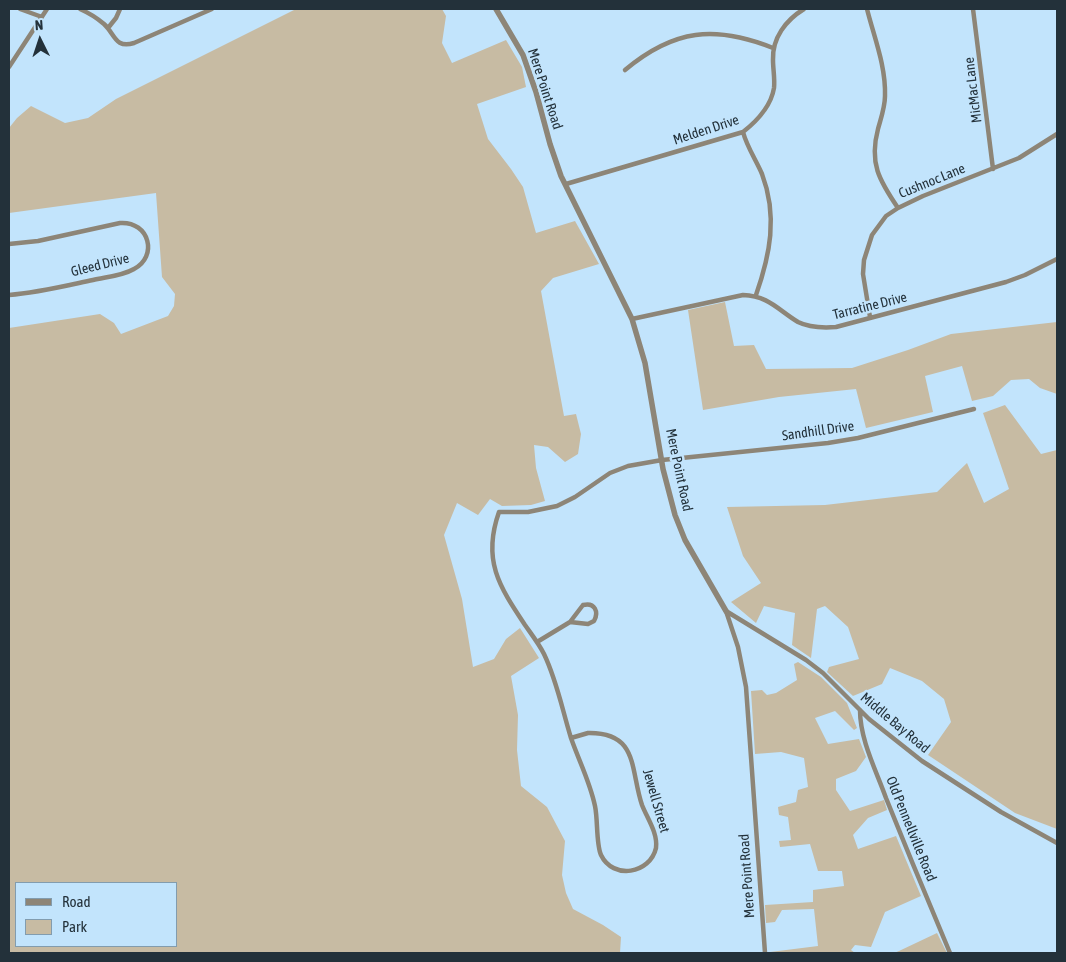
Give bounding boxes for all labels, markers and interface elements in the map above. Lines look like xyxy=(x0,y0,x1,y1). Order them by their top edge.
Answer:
north arrow xyxy=(15,15,65,65)
text: N xyxy=(34,17,44,33)
street label: Mere Point Road xyxy=(524,46,566,132)
street label: MicMac Lane xyxy=(961,56,985,124)
street label: Melden Drive xyxy=(671,111,741,149)
street label: Cushnoc Lane xyxy=(896,160,968,202)
street label: Gleed Drive xyxy=(69,250,131,280)
street label: Tarratine Drive xyxy=(831,289,909,323)
street label: Sandhill Drive xyxy=(781,418,855,444)
street label: Mere Point Road xyxy=(662,427,696,513)
street label: Middle Bay Road xyxy=(857,689,933,757)
street label: Jewell Street xyxy=(639,767,673,835)
street label: Old Pennellville Road xyxy=(882,774,940,884)
street label: Mere Point Road xyxy=(736,833,758,919)
legend xyxy=(15,882,178,947)
text: Road xyxy=(62,893,91,910)
text: Park xyxy=(62,918,87,935)

